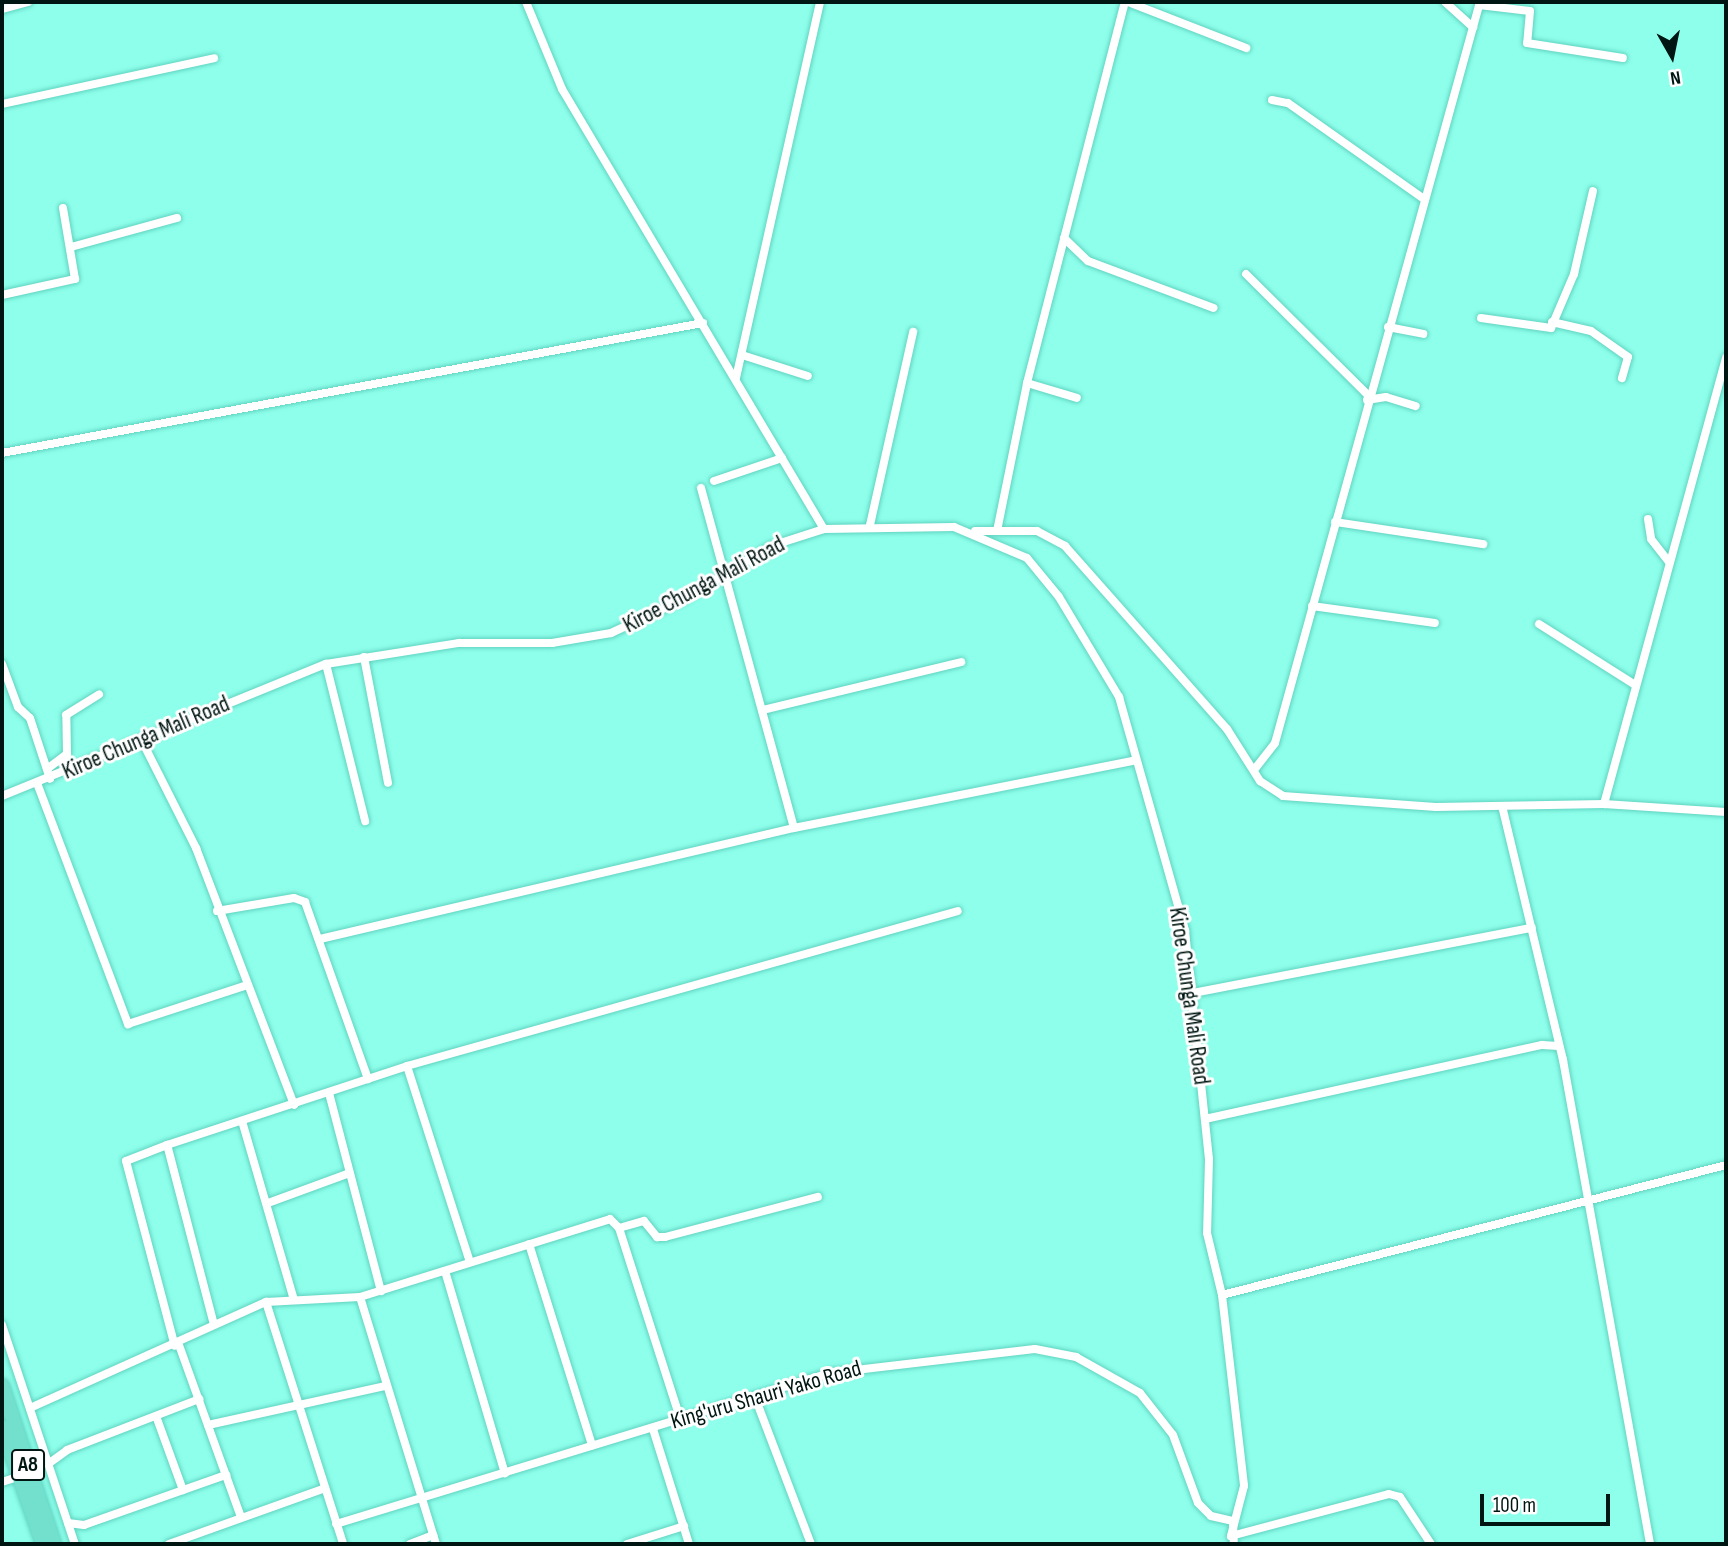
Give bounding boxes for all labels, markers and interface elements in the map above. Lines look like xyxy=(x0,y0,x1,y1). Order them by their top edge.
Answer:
north arrow xyxy=(1637,21,1707,91)
text: N xyxy=(1669,65,1682,89)
street label: Kiroe Chunga Mali Road xyxy=(619,531,789,639)
street label: Kiroe Chunga Mali Road xyxy=(58,690,234,786)
street label: Kiroe Chunga Mali Road xyxy=(1163,906,1215,1086)
street label: King'uru Shauri Yako Road xyxy=(668,1355,864,1435)
road number: A8 xyxy=(10,1448,46,1482)
scale bar xyxy=(1483,1480,1612,1524)
text: 100 m xyxy=(1493,1493,1536,1518)

